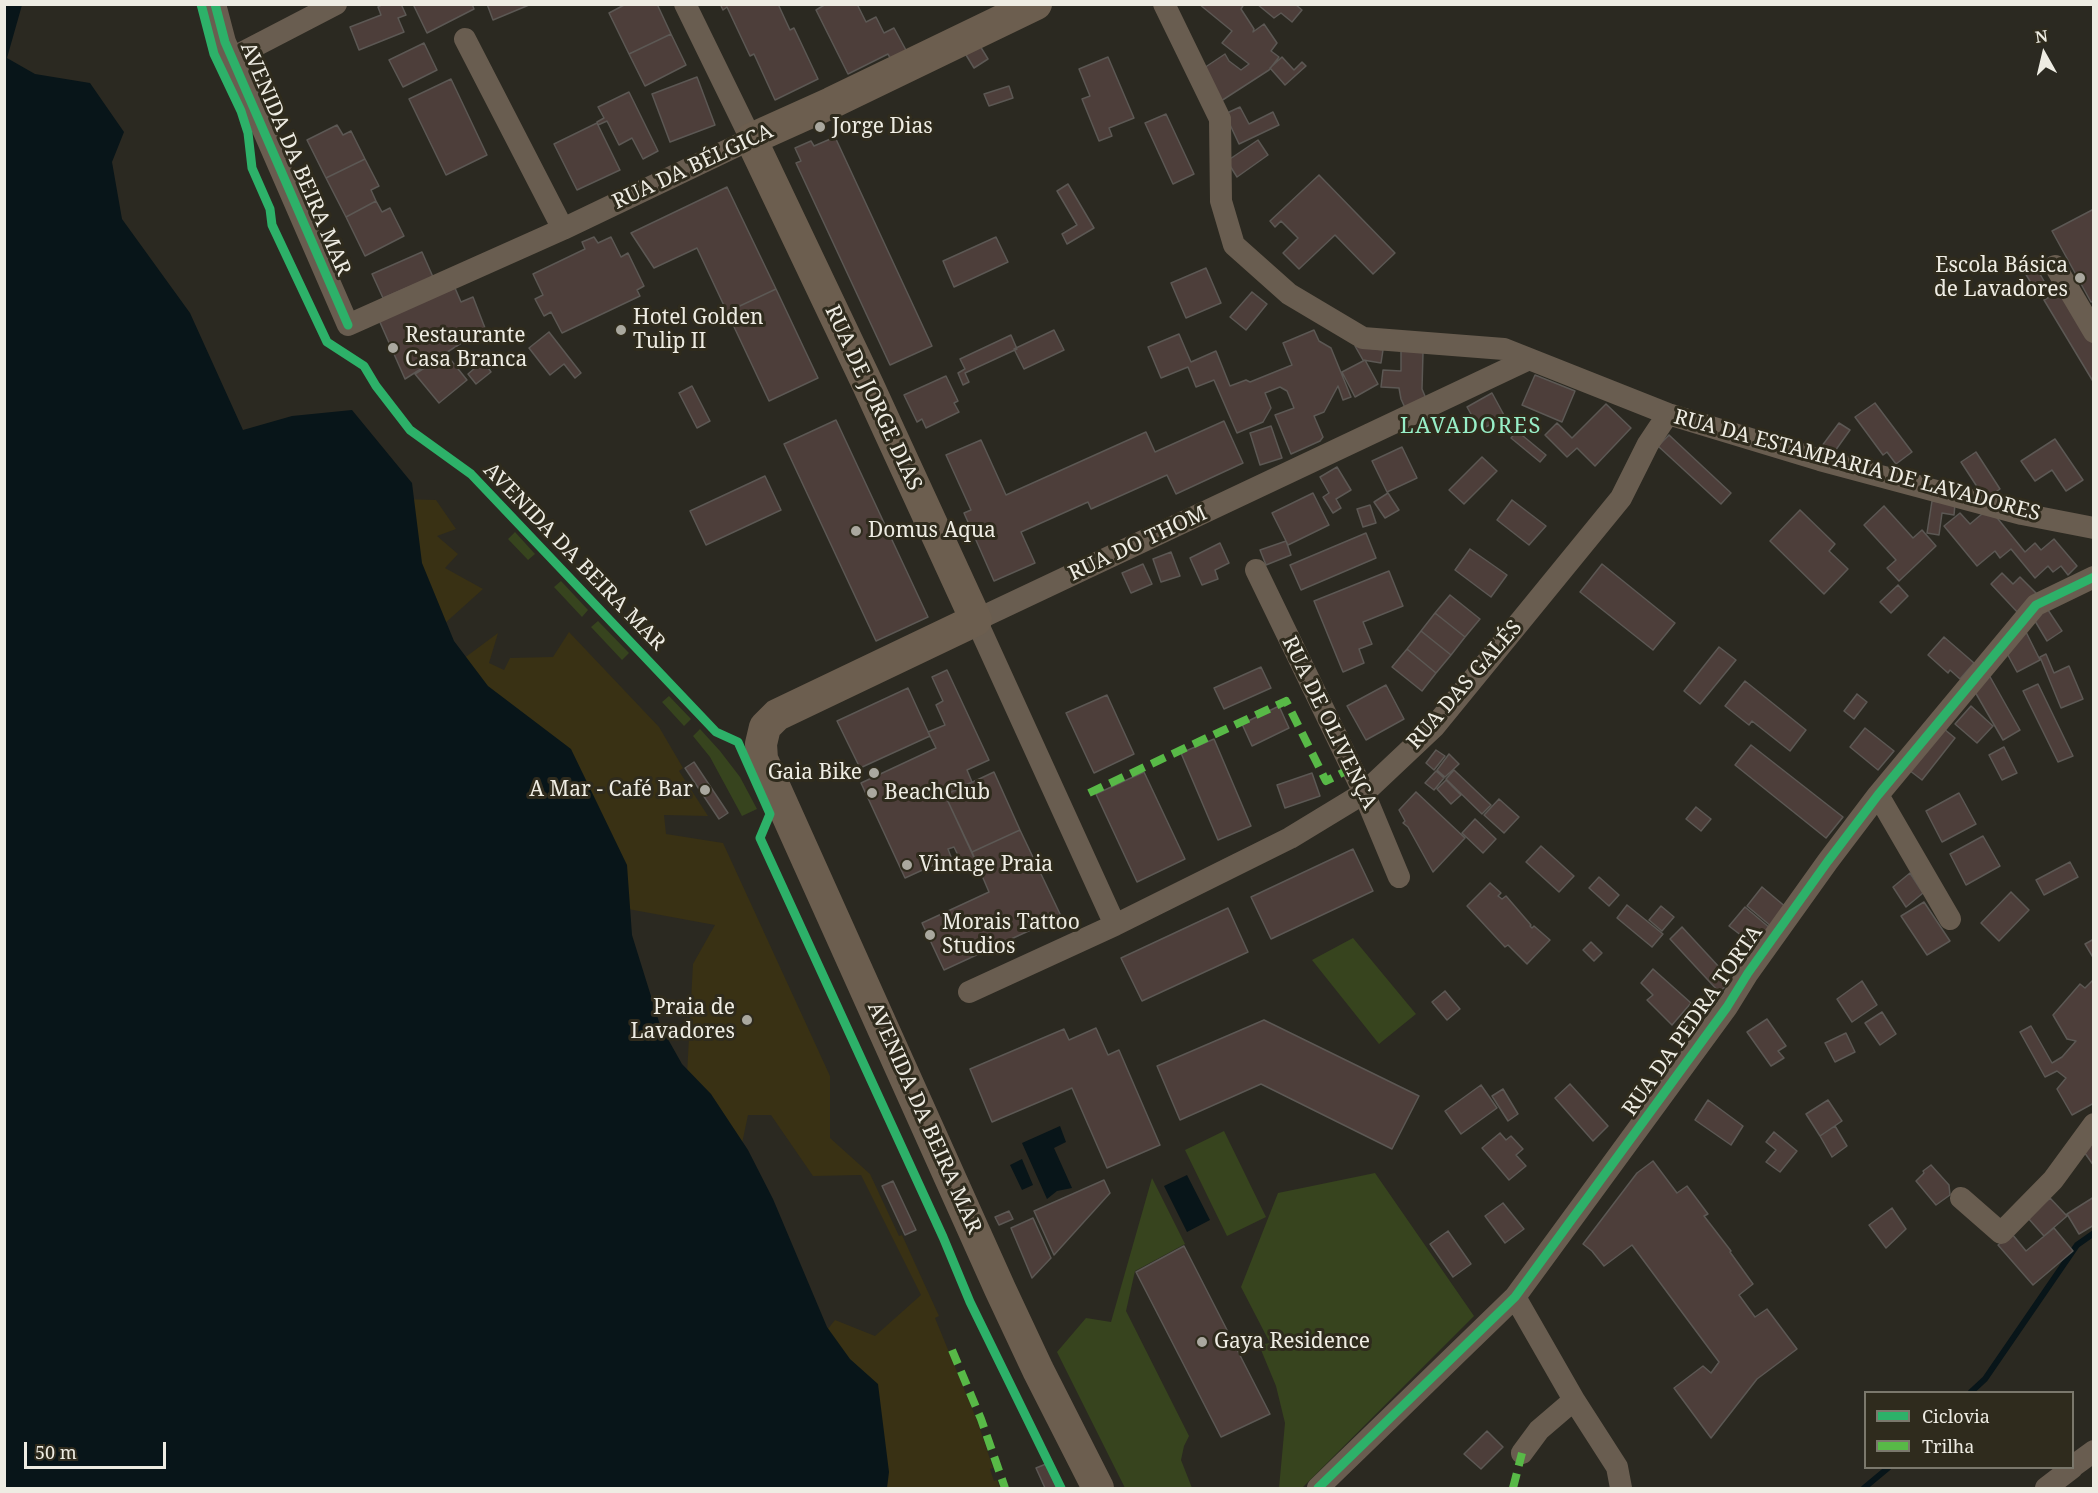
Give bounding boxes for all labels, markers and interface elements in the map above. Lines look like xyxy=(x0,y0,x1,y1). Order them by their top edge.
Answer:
north arrow xyxy=(2014,24,2074,84)
text: N xyxy=(2034,24,2049,48)
street label: AVENIDA DA BEIRA MAR xyxy=(234,38,356,280)
place label: Jorge Dias xyxy=(832,114,933,140)
street label: RUA DA BÉLGICA xyxy=(609,119,777,215)
marker: Jorge Dias xyxy=(813,120,827,134)
place label: Escola Básica de Lavadores xyxy=(1934,253,2068,303)
marker: Escola Básica de Lavadores xyxy=(2073,271,2087,285)
street label: RUA DE JORGE DIAS xyxy=(819,301,927,495)
place label: Hotel Golden Tulip II xyxy=(633,305,764,355)
place label: Restaurante Casa Branca xyxy=(405,323,527,373)
marker: Hotel Golden Tulip II xyxy=(614,323,628,337)
marker: Restaurante Casa Branca xyxy=(386,341,400,355)
street label: RUA DA ESTAMPARIA DE LAVADORES xyxy=(1671,405,2043,527)
district label: LAVADORES xyxy=(1400,414,1542,440)
street label: AVENIDA DA BEIRA MAR xyxy=(478,458,670,656)
street label: RUA DO THOM xyxy=(1065,501,1211,587)
place label: Domus Aqua xyxy=(868,518,996,544)
marker: Domus Aqua xyxy=(849,524,863,538)
street label: RUA DAS GALÉS xyxy=(1402,615,1528,755)
street label: RUA DE OLIVENÇA xyxy=(1276,632,1382,814)
place label: Gaia Bike xyxy=(768,760,862,786)
marker: Gaia Bike xyxy=(867,766,881,780)
place label: A Mar - Café Bar xyxy=(529,777,693,803)
place label: BeachClub xyxy=(884,780,990,806)
marker: A Mar - Café Bar xyxy=(698,783,712,797)
marker: BeachClub xyxy=(865,786,879,800)
place label: Vintage Praia xyxy=(919,852,1053,878)
marker: Vintage Praia xyxy=(900,858,914,872)
place label: Morais Tattoo Studios xyxy=(942,910,1080,960)
street label: RUA DA PEDRA TORTA xyxy=(1618,921,1768,1121)
marker: Morais Tattoo Studios xyxy=(923,928,937,942)
place label: Praia de Lavadores xyxy=(631,995,735,1045)
street label: AVENIDA DA BEIRA MAR xyxy=(861,998,987,1238)
marker: Praia de Lavadores xyxy=(740,1013,754,1027)
place label: Gaya Residence xyxy=(1214,1329,1370,1355)
marker: Gaya Residence xyxy=(1195,1335,1209,1349)
legend xyxy=(1864,1391,2074,1469)
text: Ciclovia xyxy=(1922,1404,1990,1428)
scale bar xyxy=(27,1430,170,1468)
text: Trilha xyxy=(1922,1434,1974,1458)
text: 50 m xyxy=(35,1440,77,1464)

